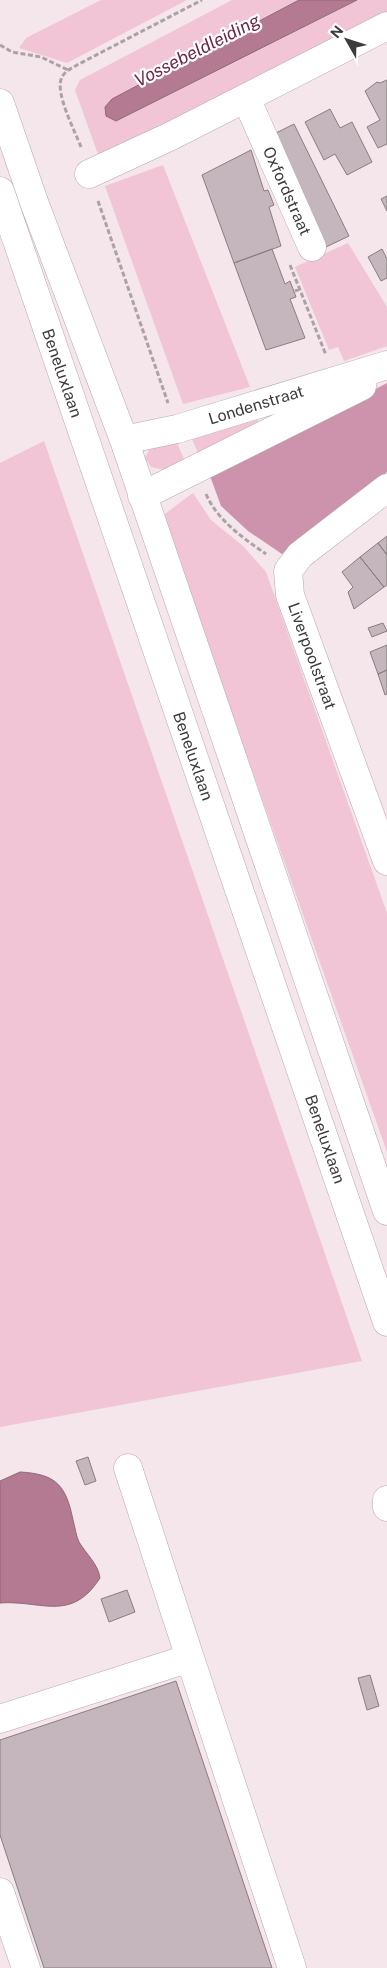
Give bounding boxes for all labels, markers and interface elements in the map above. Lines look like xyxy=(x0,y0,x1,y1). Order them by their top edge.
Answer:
water label: Vossebeldleiding xyxy=(131,9,264,91)
north arrow xyxy=(322,15,372,65)
text: N xyxy=(327,23,347,41)
street label: Oxfordstraat xyxy=(259,144,315,238)
street label: Beneluxlaan xyxy=(38,326,86,420)
street label: Londenstraat xyxy=(206,381,306,429)
street label: Liverpoolstraat xyxy=(284,600,340,712)
street label: Beneluxlaan xyxy=(169,709,217,803)
street label: Beneluxlaan xyxy=(301,1092,349,1186)

